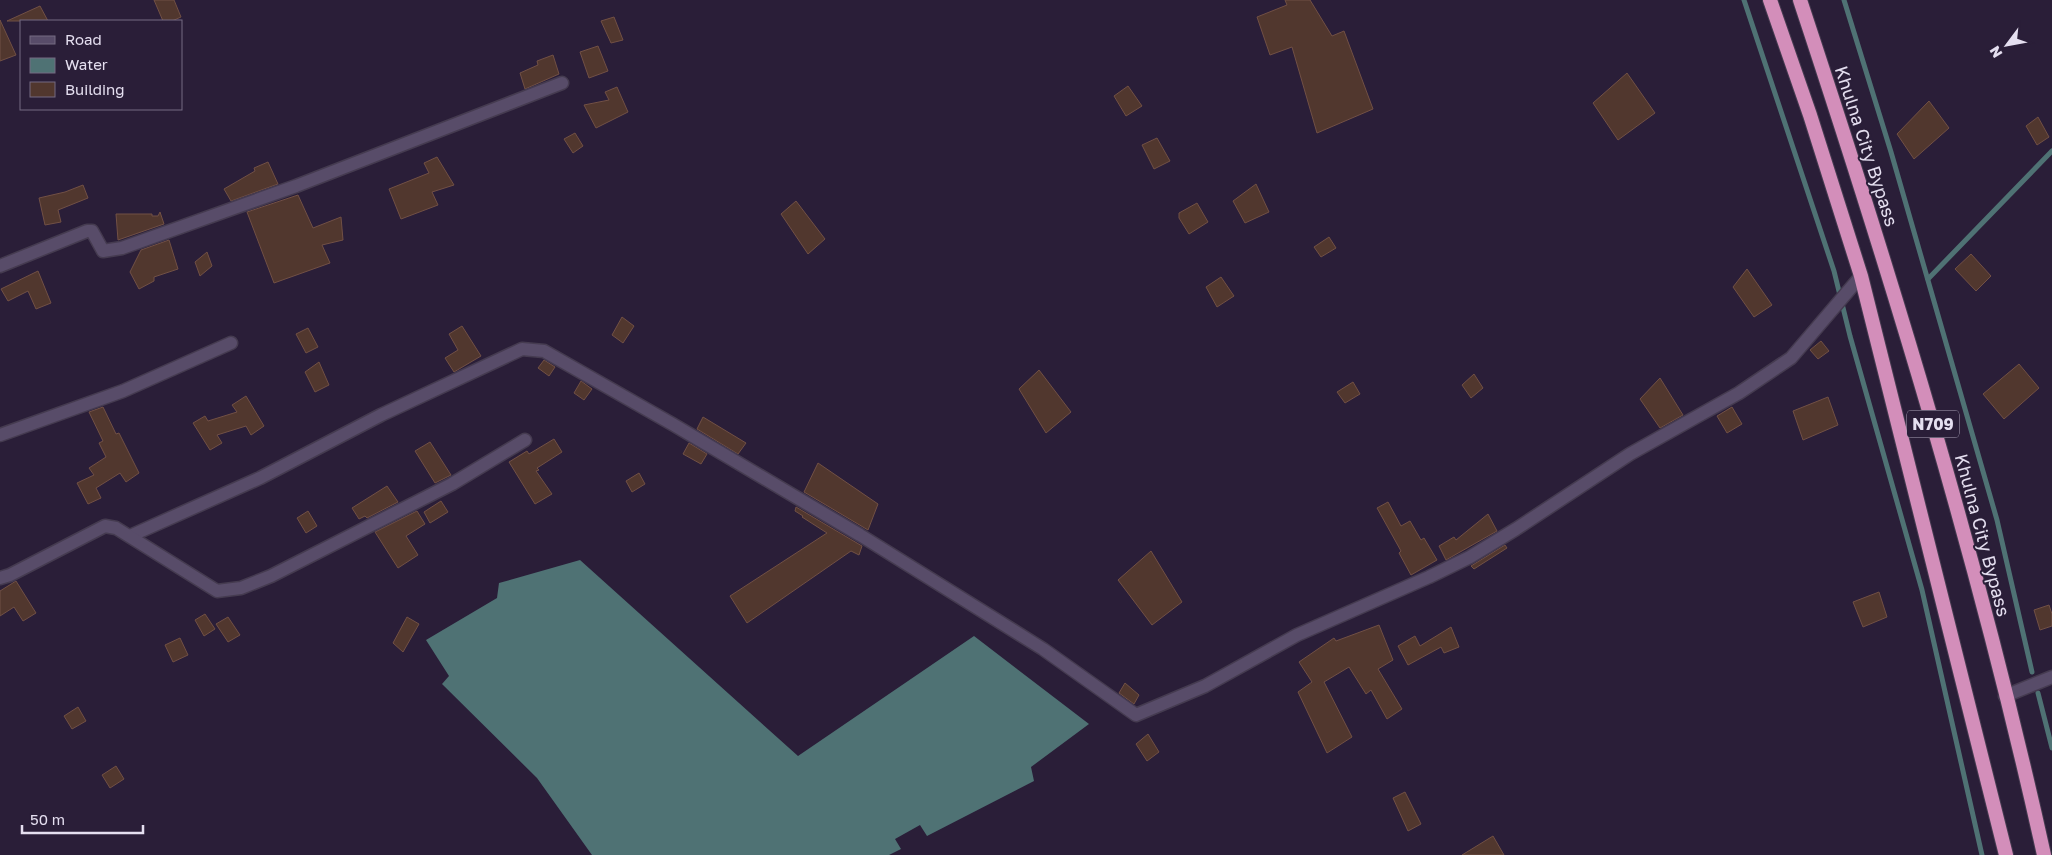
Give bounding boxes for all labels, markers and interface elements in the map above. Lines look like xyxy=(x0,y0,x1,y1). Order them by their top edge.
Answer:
legend xyxy=(20,20,182,110)
north arrow xyxy=(1982,20,2032,70)
text: Road xyxy=(65,30,102,48)
text: N xyxy=(1986,43,2006,61)
text: Water xyxy=(65,55,108,73)
street label: Khulna City Bypass xyxy=(1831,63,1903,229)
text: Building xyxy=(65,80,125,98)
road number: N709 xyxy=(1907,410,1959,438)
street label: Khulna City Bypass xyxy=(1951,451,2015,619)
scale bar xyxy=(22,802,144,834)
text: 50 m xyxy=(30,810,65,828)

